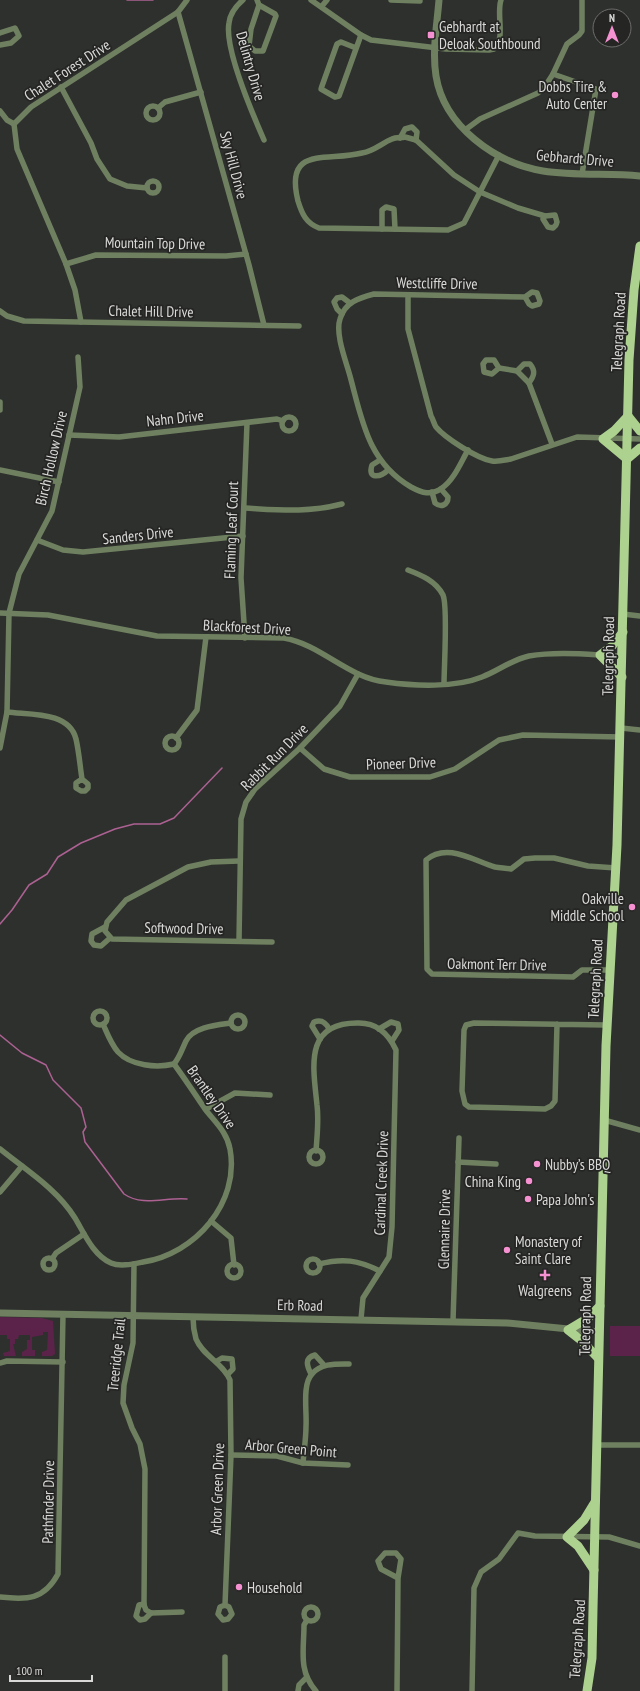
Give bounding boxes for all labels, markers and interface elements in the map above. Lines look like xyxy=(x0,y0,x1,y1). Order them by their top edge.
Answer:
north arrow xyxy=(592,8,632,48)
text: N xyxy=(609,11,615,25)
place label: Gebhardt at Deloak Southbound xyxy=(439,17,540,53)
street label: Delintry Drive xyxy=(232,29,270,103)
marker: Gebhardt at Deloak Southbound xyxy=(426,30,436,40)
street label: Chalet Forest Drive xyxy=(20,35,114,105)
place label: Dobbs Tire & Auto Center xyxy=(538,77,608,113)
marker: Dobbs Tire & Auto Center xyxy=(610,90,620,100)
street label: Sky Hill Drive xyxy=(216,129,252,201)
street label: Gebhardt Drive xyxy=(535,145,615,171)
street label: Mountain Top Drive xyxy=(105,233,205,253)
street label: Westcliffe Drive xyxy=(396,273,478,293)
street label: Telegraph Road xyxy=(606,292,630,372)
street label: Chalet Hill Drive xyxy=(108,301,194,321)
street label: Nahn Drive xyxy=(145,406,205,430)
street label: Birch Hollow Drive xyxy=(31,409,71,507)
street label: Flaming Leaf Court xyxy=(220,481,242,579)
street label: Sanders Drive xyxy=(102,522,174,548)
street label: Blackforest Drive xyxy=(203,615,291,639)
street label: Telegraph Road xyxy=(598,616,618,696)
street label: Rabbit Run Drive xyxy=(236,719,312,795)
street label: Pioneer Drive xyxy=(366,752,436,774)
place label: Oakville Middle School xyxy=(551,889,624,925)
marker: Oakville Middle School xyxy=(627,902,637,912)
street label: Softwood Drive xyxy=(144,918,224,938)
street label: Telegraph Road xyxy=(583,939,607,1019)
street label: Oakmont Terr Drive xyxy=(447,954,547,974)
street label: Brantley Drive xyxy=(183,1062,241,1132)
street label: Cardinal Creek Drive xyxy=(370,1130,392,1236)
place label: Nubby’s BBQ xyxy=(545,1155,611,1174)
marker: Nubby’s BBQ xyxy=(532,1159,542,1169)
place label: China King xyxy=(465,1172,521,1191)
marker: China King xyxy=(524,1176,534,1186)
street label: Glennaire Drive xyxy=(434,1189,454,1269)
place label: Papa John's xyxy=(536,1190,594,1209)
marker: Papa John's xyxy=(523,1194,533,1204)
place label: Monastery of Saint Clare xyxy=(515,1232,583,1268)
marker: Monastery of Saint Clare xyxy=(502,1245,512,1255)
marker: Walgreens xyxy=(540,1270,550,1280)
street label: Telegraph Road xyxy=(575,1276,595,1356)
place label: Walgreens xyxy=(518,1281,572,1300)
street label: Erb Road xyxy=(277,1295,323,1315)
street label: Treeridge Trail xyxy=(103,1317,129,1393)
street label: Arbor Green Point xyxy=(244,1435,338,1461)
street label: Arbor Green Drive xyxy=(206,1443,228,1535)
street label: Pathfinder Drive xyxy=(38,1460,58,1544)
place label: Household xyxy=(247,1578,302,1597)
marker: Household xyxy=(234,1582,244,1592)
street label: Telegraph Road xyxy=(565,1599,589,1679)
scale bar xyxy=(10,1657,92,1683)
text: 100 m xyxy=(16,1663,43,1678)

